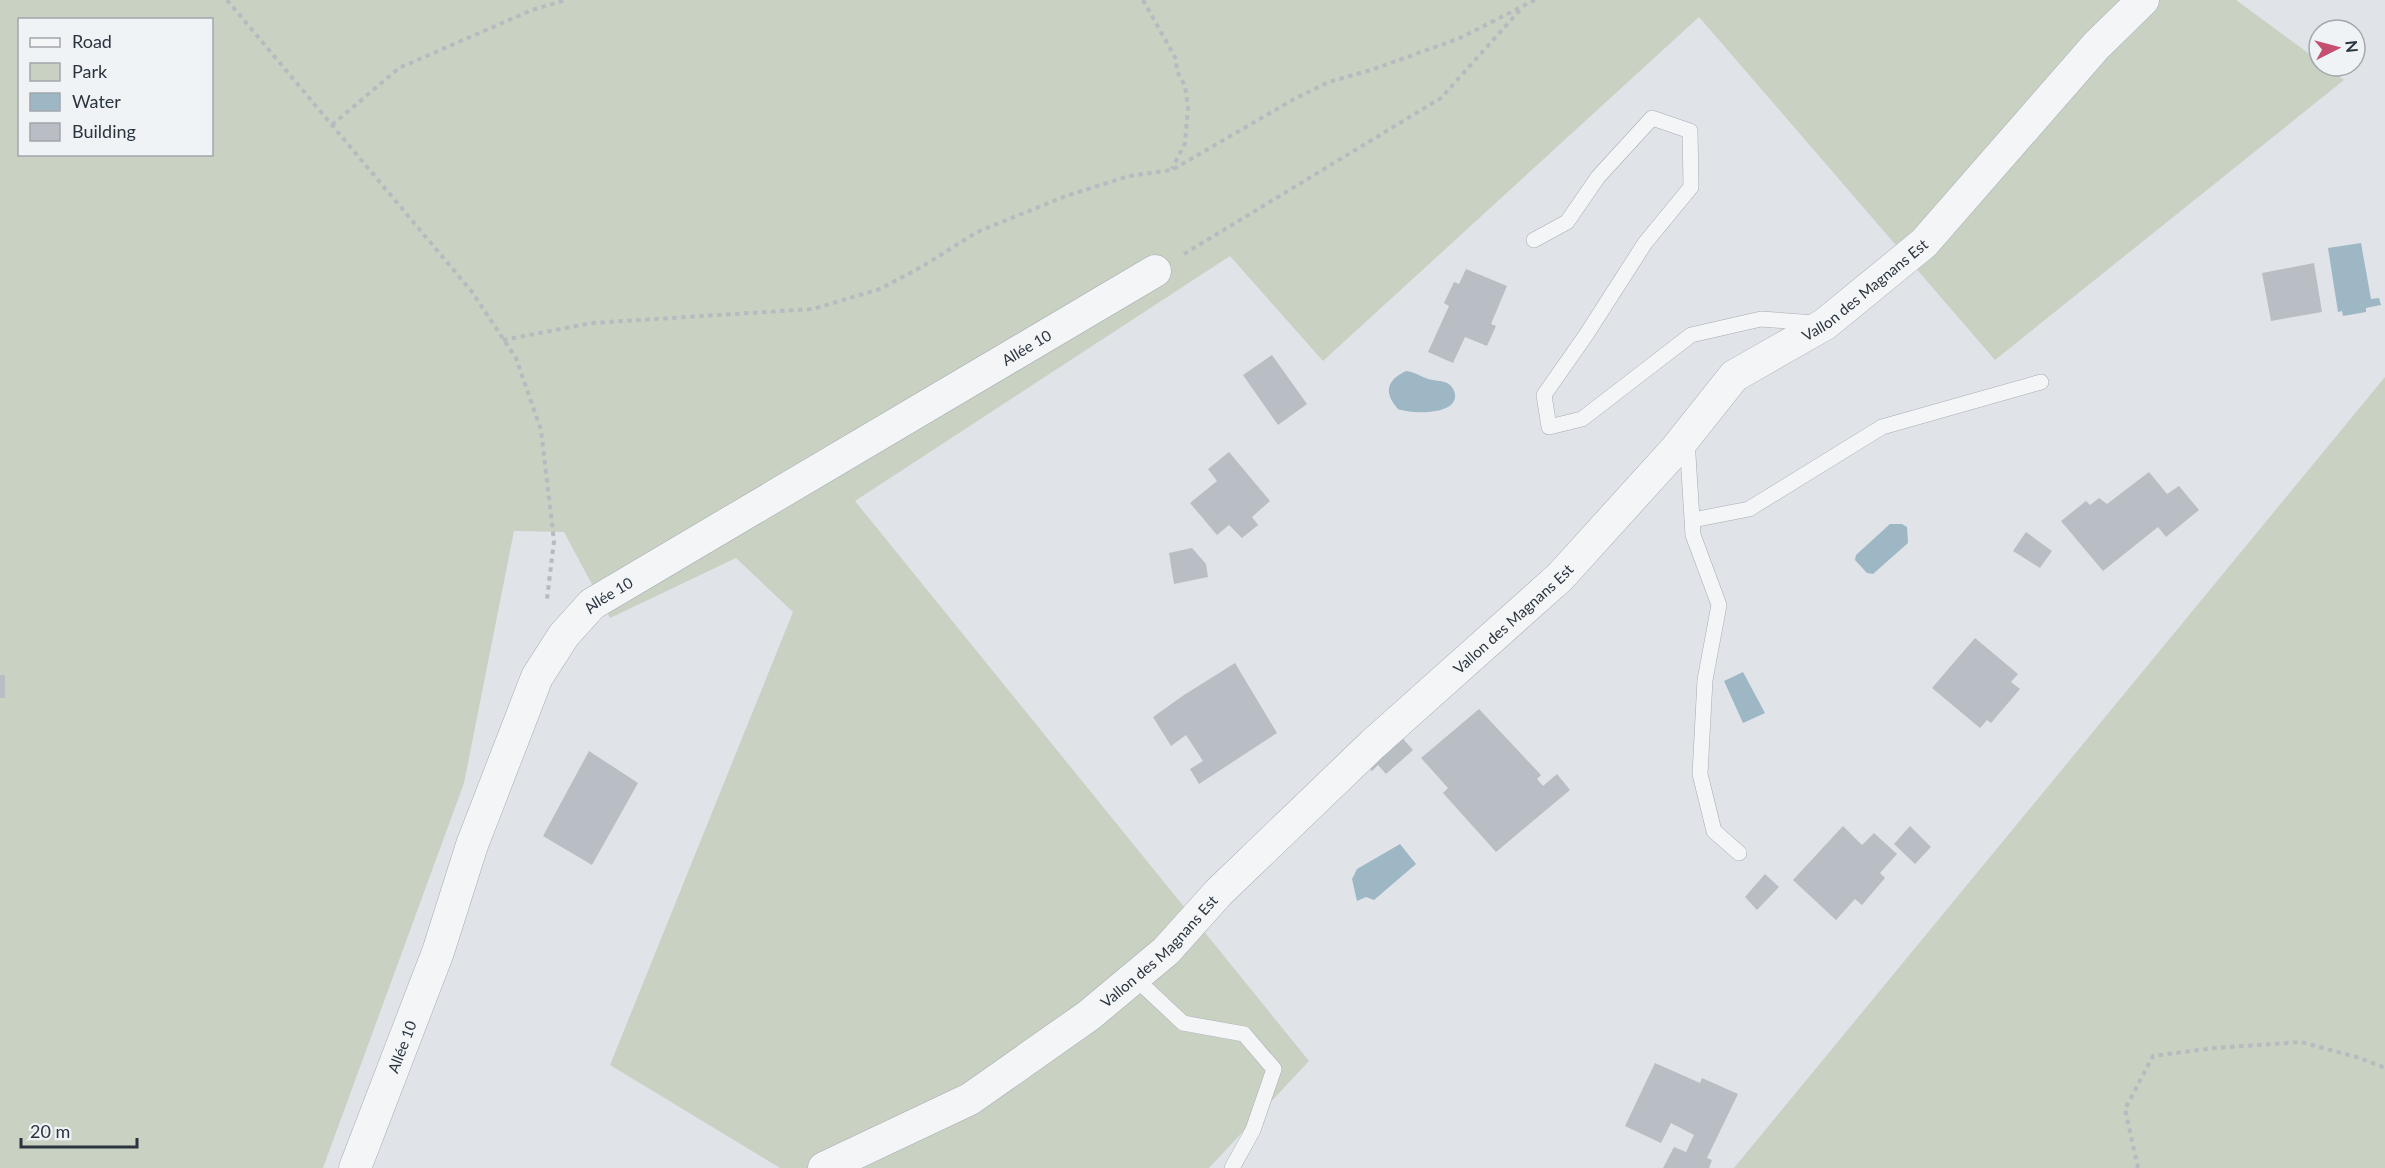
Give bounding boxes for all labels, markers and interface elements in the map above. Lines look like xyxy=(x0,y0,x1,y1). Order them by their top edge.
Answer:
legend xyxy=(18,18,213,156)
north arrow xyxy=(2307,18,2367,78)
text: Road xyxy=(72,30,112,52)
text: N xyxy=(2342,39,2363,54)
text: Park xyxy=(72,60,108,82)
text: Water xyxy=(72,90,121,112)
text: Building xyxy=(72,120,136,142)
street label: Vallon des Magnans Est xyxy=(1799,234,1932,344)
street label: Allée 10 xyxy=(998,325,1054,369)
street label: Vallon des Magnans Est xyxy=(1449,560,1577,677)
street label: Allée 10 xyxy=(580,573,636,616)
street label: Vallon des Magnans Est xyxy=(1097,891,1221,1011)
street label: Allée 10 xyxy=(383,1018,420,1075)
scale bar xyxy=(21,1111,136,1149)
text: 20 m xyxy=(30,1120,70,1142)

